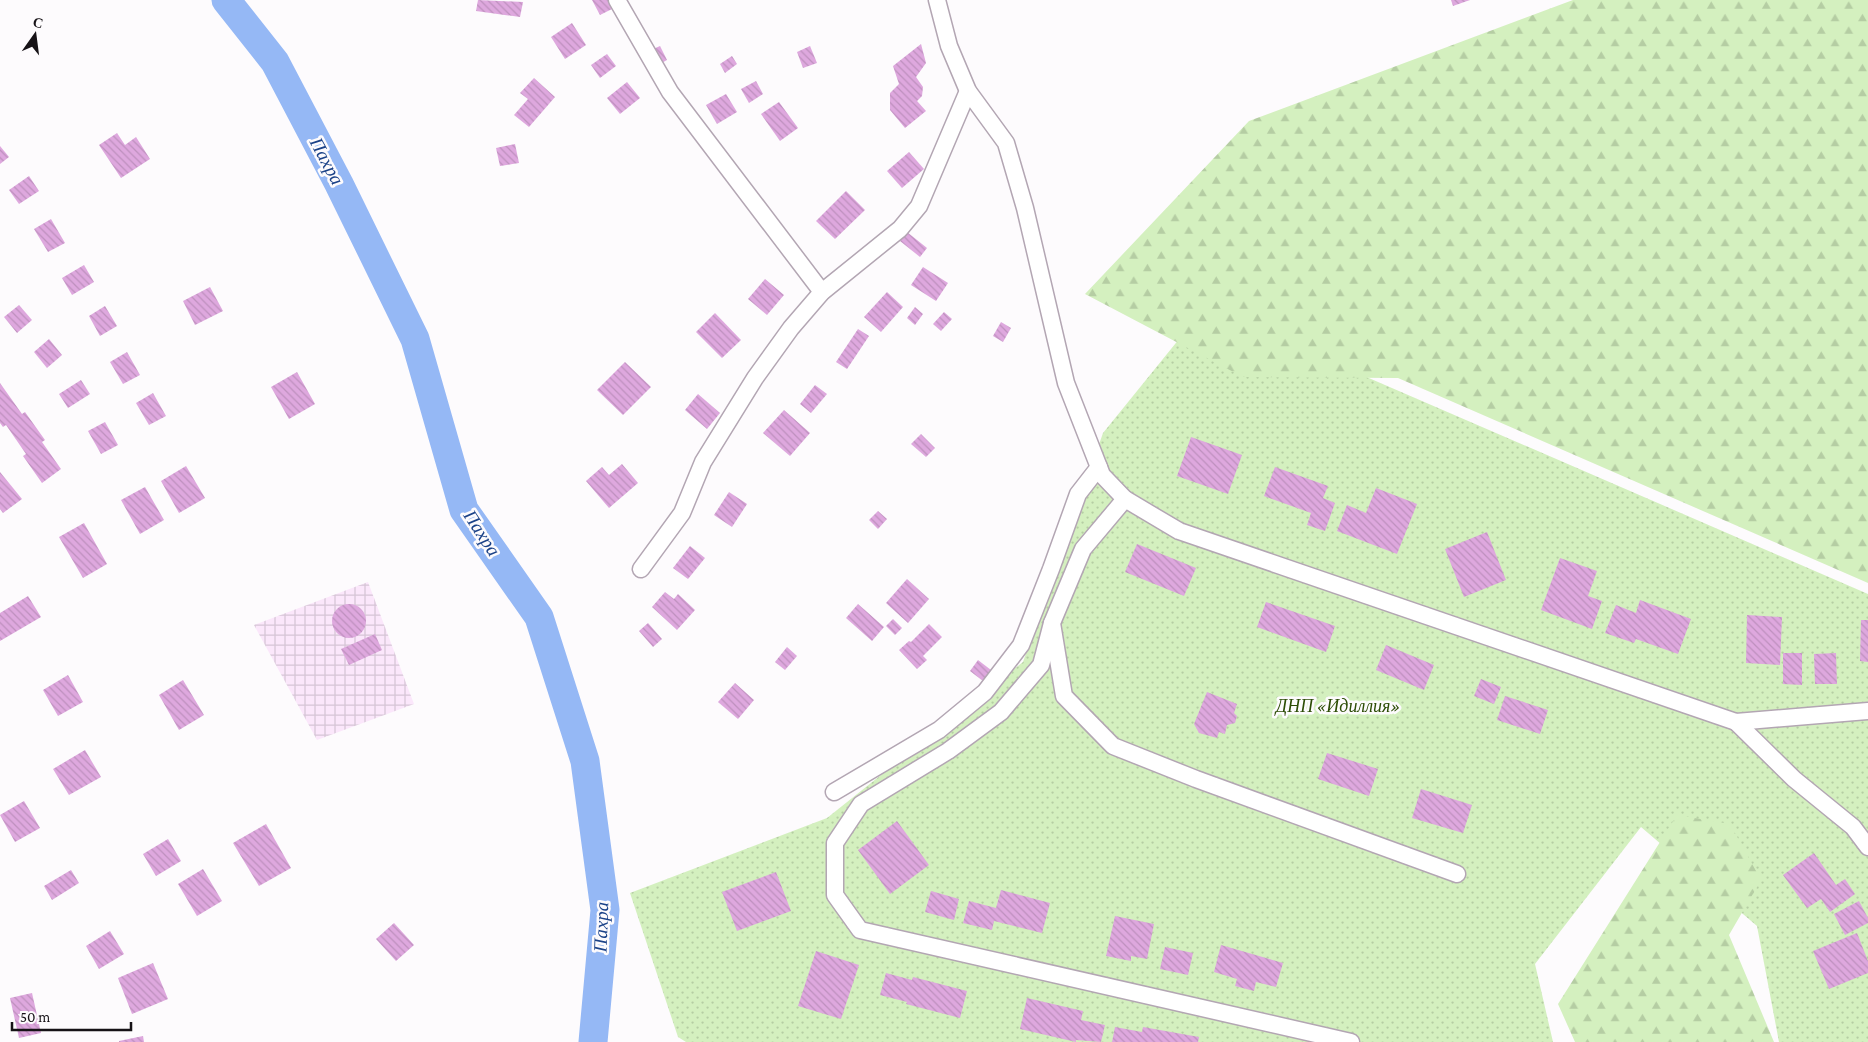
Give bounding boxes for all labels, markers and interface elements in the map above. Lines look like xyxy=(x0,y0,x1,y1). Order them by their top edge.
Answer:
north arrow xyxy=(10,10,60,60)
text: С xyxy=(31,13,45,31)
water label: Пахра xyxy=(305,133,348,188)
water label: Пахра xyxy=(459,505,505,560)
park label: ДНП «Идиллия» xyxy=(1274,696,1400,716)
water label: Пахра xyxy=(590,901,612,954)
scale bar xyxy=(12,1000,131,1032)
text: 50 m xyxy=(20,1009,50,1025)

